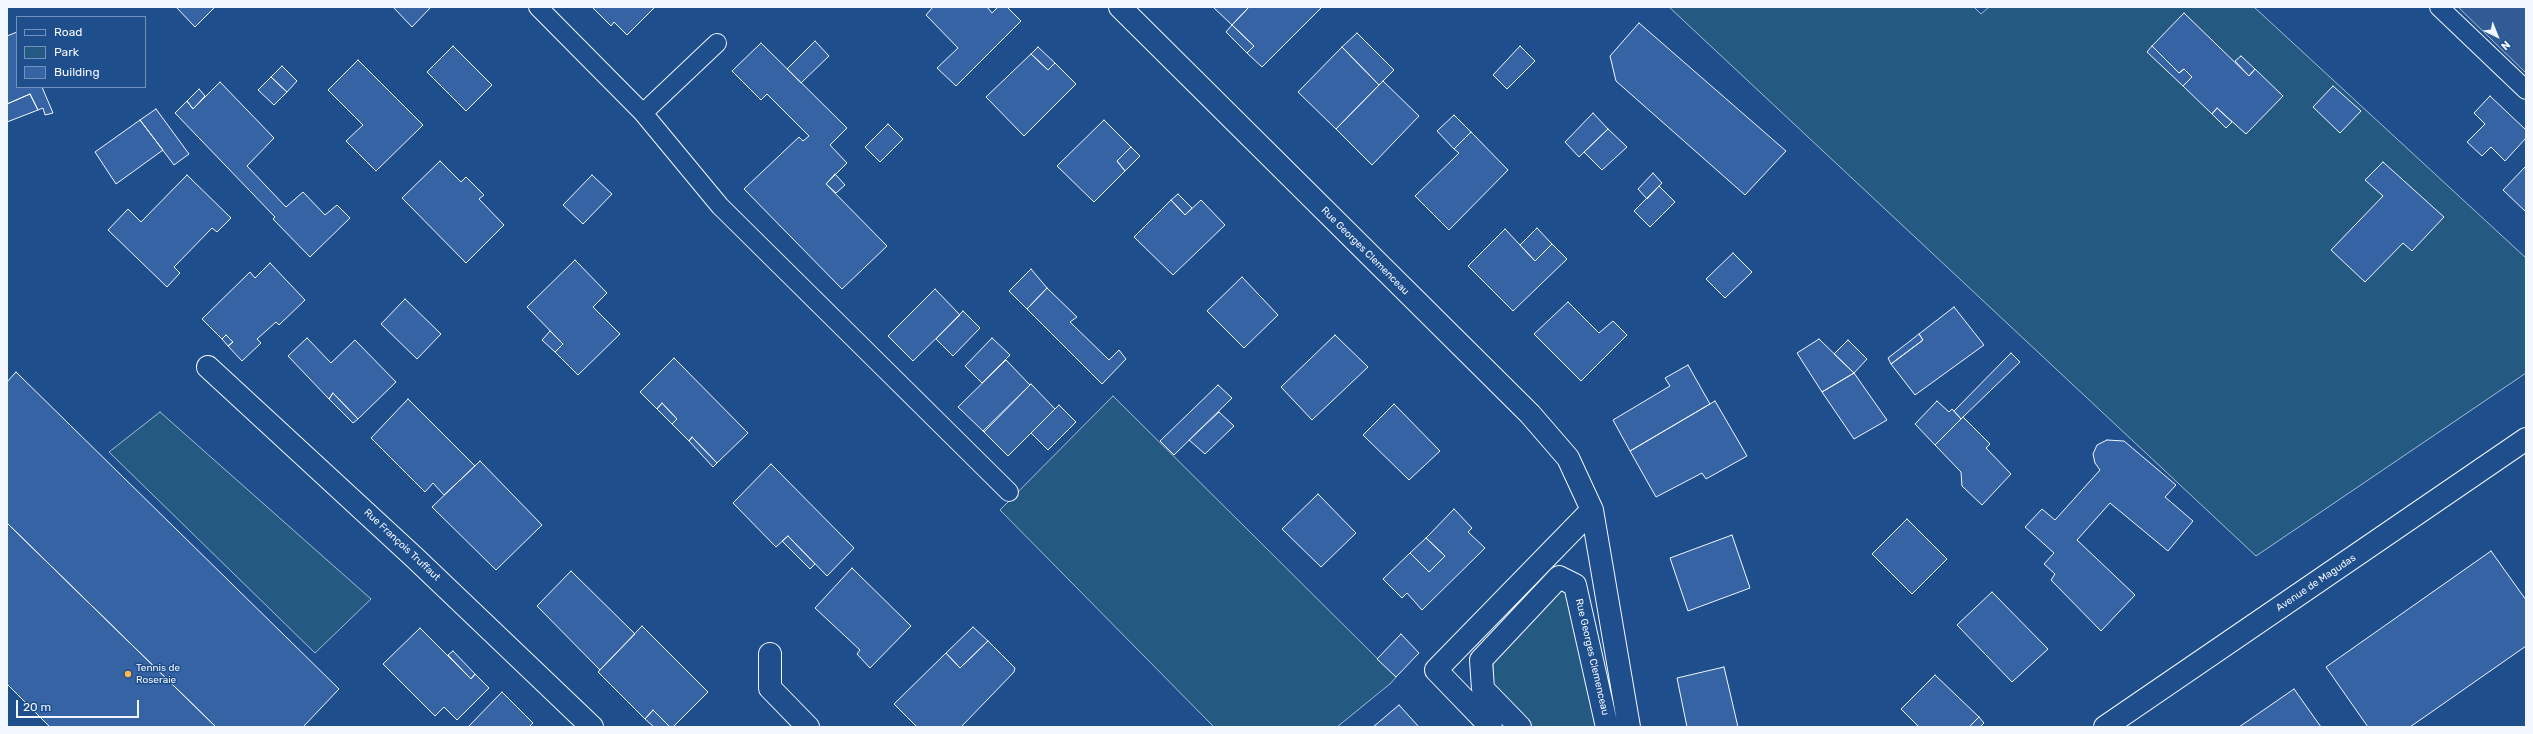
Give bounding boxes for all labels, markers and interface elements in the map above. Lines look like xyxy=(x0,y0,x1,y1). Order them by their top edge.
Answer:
legend xyxy=(16,16,146,88)
north arrow xyxy=(2477,16,2517,56)
text: Road xyxy=(54,25,82,39)
text: N xyxy=(2498,38,2513,53)
text: Park xyxy=(54,45,79,59)
text: Building xyxy=(54,65,100,79)
street label: Rue Georges Clemenceau xyxy=(1319,205,1411,297)
street label: Rue François Truffaut xyxy=(361,507,443,583)
street label: Avenue de Magudas xyxy=(2274,552,2358,614)
street label: Rue Georges Clemenceau xyxy=(1573,597,1611,717)
place label: Tennis de Roseraie xyxy=(136,662,180,686)
marker: Tennis de Roseraie xyxy=(123,669,133,679)
scale bar xyxy=(18,692,141,718)
text: 20 m xyxy=(23,700,51,714)

